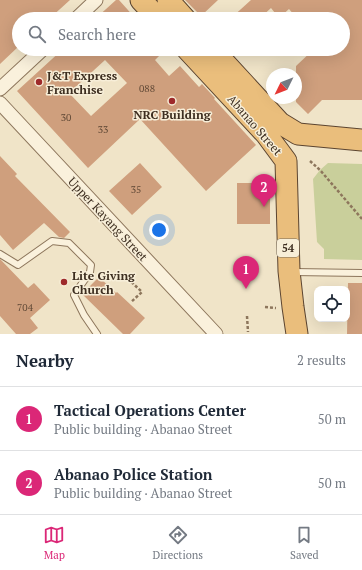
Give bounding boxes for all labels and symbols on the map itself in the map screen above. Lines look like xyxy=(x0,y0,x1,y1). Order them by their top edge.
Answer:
place label: J&T Express Franchise xyxy=(47,68,118,97)
north arrow xyxy=(266,68,302,104)
marker: J&T Express Franchise xyxy=(34,77,44,87)
house number: 088 xyxy=(139,82,155,95)
street label: Abanao Street xyxy=(225,92,286,159)
marker: NRC Building xyxy=(167,96,177,106)
place label: NRC Building xyxy=(134,107,211,122)
house number: 30 xyxy=(61,111,71,124)
house number: 33 xyxy=(98,123,108,136)
street label: Upper Kayang Street xyxy=(65,174,151,265)
pin: 2 xyxy=(251,174,277,207)
house number: 35 xyxy=(131,183,141,196)
your location xyxy=(149,220,169,240)
road number: 54 xyxy=(277,239,299,257)
pin: 1 xyxy=(233,256,259,289)
place label: Lite Giving Church xyxy=(72,268,135,297)
marker: Lite Giving Church xyxy=(59,277,69,287)
house number: 704 xyxy=(17,301,34,314)

